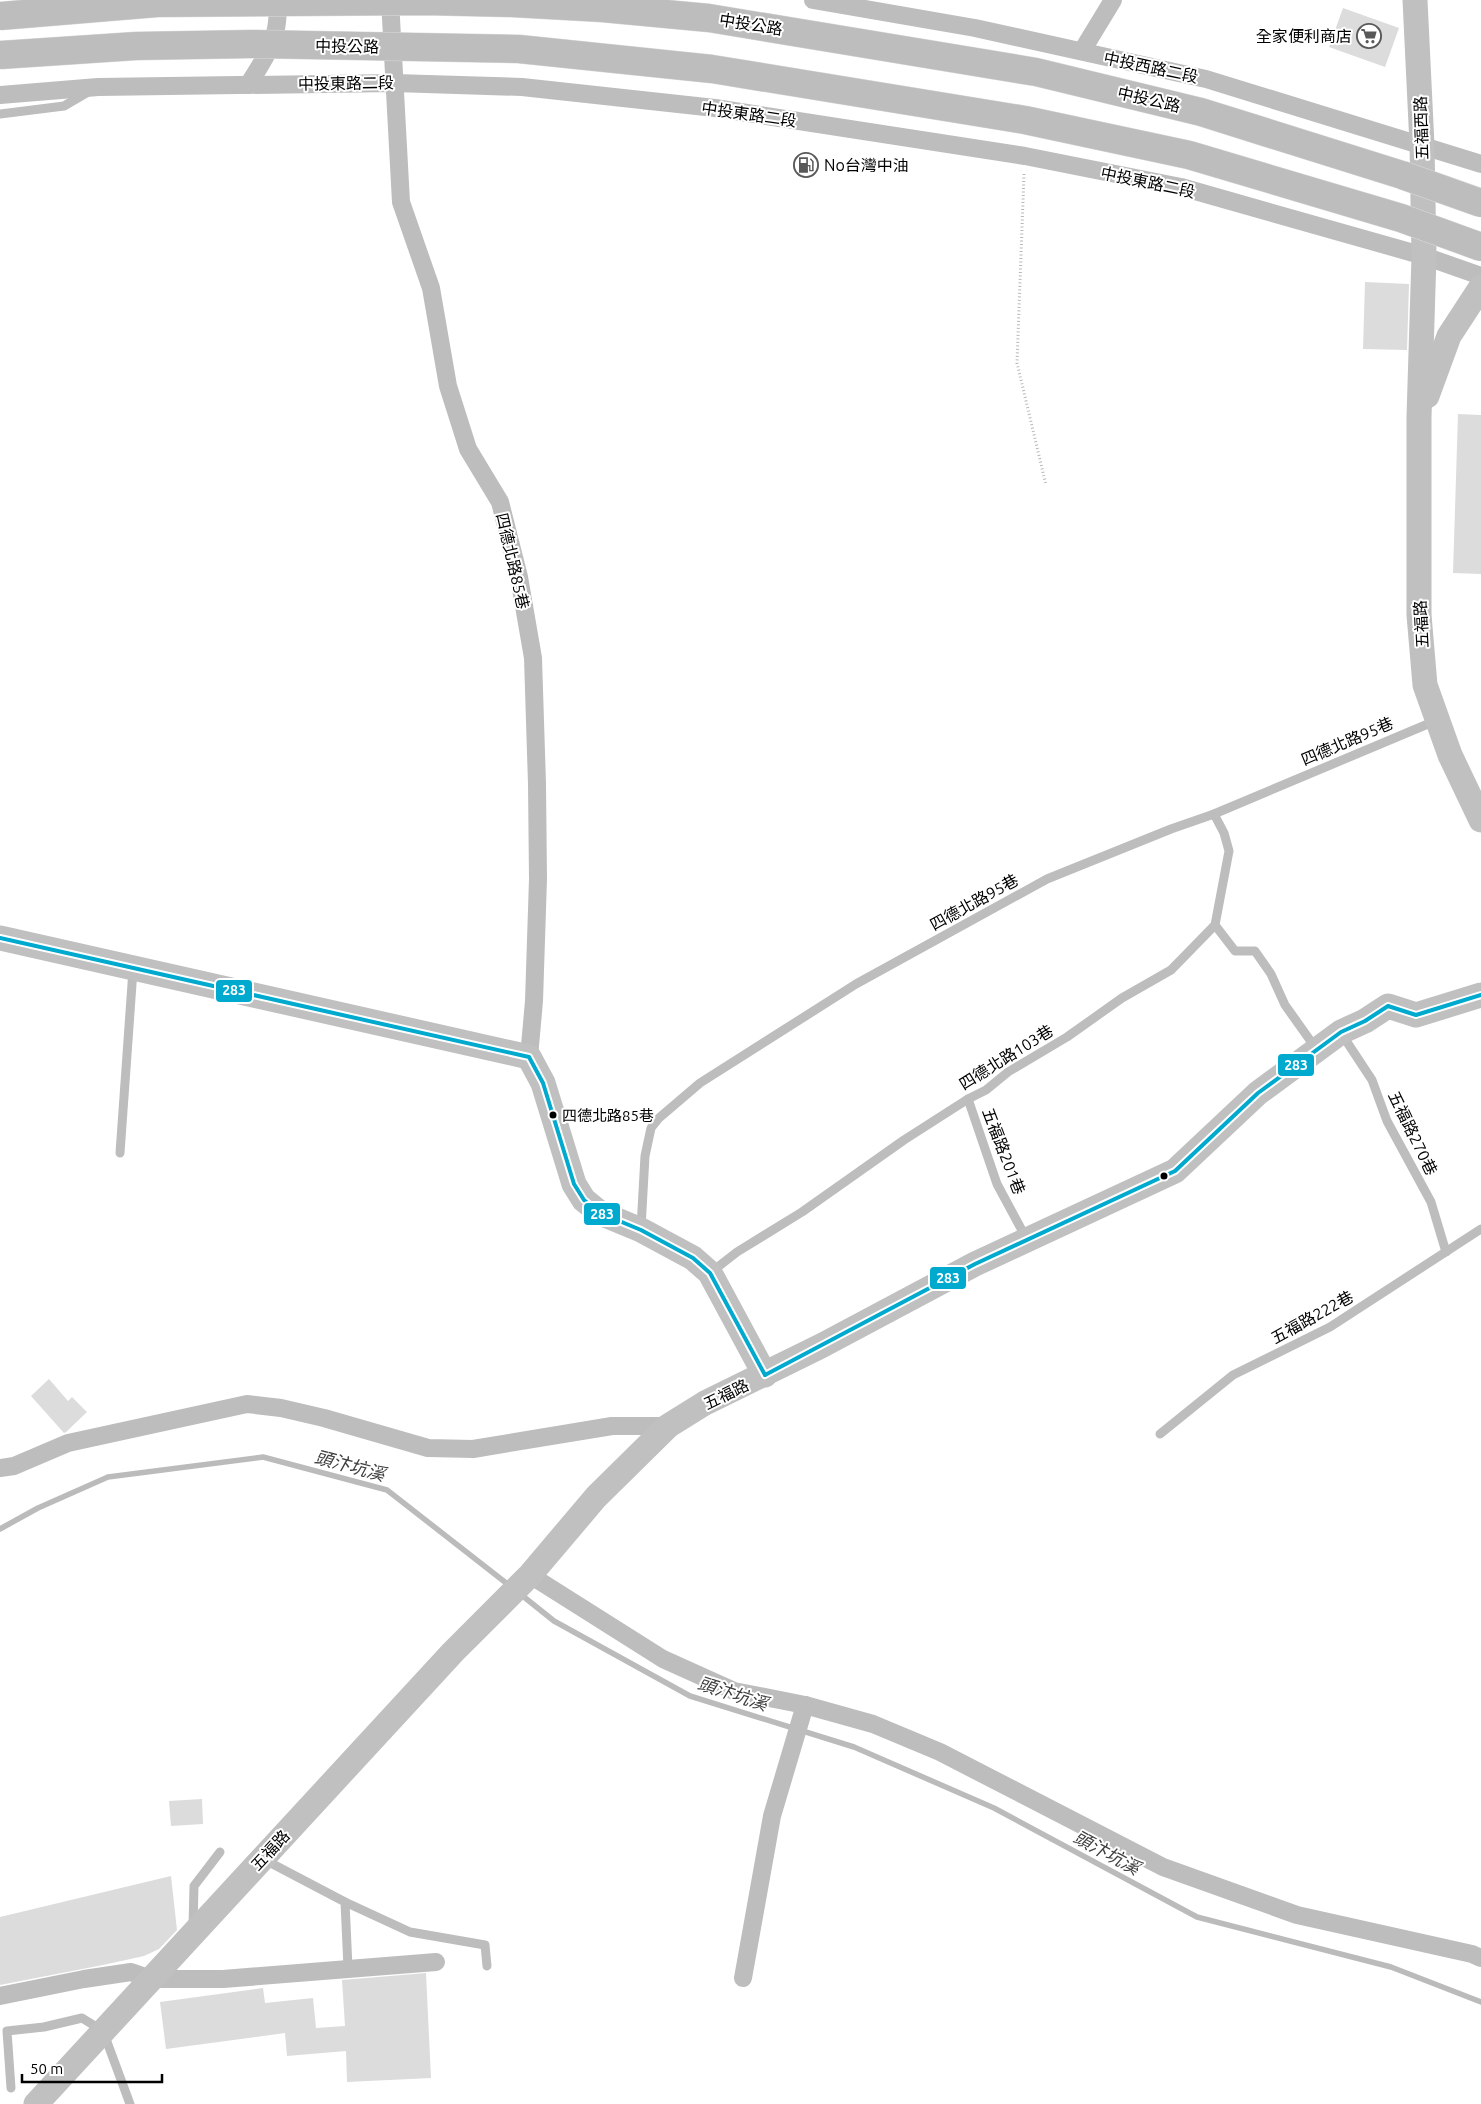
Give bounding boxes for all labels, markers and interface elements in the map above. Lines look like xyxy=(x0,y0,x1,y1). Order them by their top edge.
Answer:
street label: 中投公路 xyxy=(718,10,784,38)
supermarket icon: 全家便利商店 xyxy=(1356,23,1382,49)
place label: 全家便利商店 xyxy=(1256,27,1352,45)
street label: 中投公路 xyxy=(315,36,379,56)
street label: 中投西路二段 xyxy=(1102,48,1200,86)
street label: 中投東路二段 xyxy=(298,73,394,93)
street label: 中投公路 xyxy=(1116,83,1182,115)
street label: 五福西路 xyxy=(1411,96,1431,160)
street label: 中投東路二段 xyxy=(700,98,798,130)
fuel station icon: No台灣中油 xyxy=(793,152,819,178)
place label: No台灣中油 xyxy=(824,156,909,174)
street label: 中投東路二段 xyxy=(1099,163,1197,201)
street label: 四德北路85巷 xyxy=(493,511,533,611)
street label: 五福路 xyxy=(1411,600,1431,648)
street label: 四德北路95巷 xyxy=(1298,714,1396,768)
street label: 四德北路95巷 xyxy=(927,870,1021,934)
line badge: 283 xyxy=(215,979,253,1003)
text: 283 xyxy=(222,982,246,998)
street label: 四德北路103巷 xyxy=(956,1021,1056,1093)
line badge: 283 xyxy=(1277,1053,1315,1077)
text: 283 xyxy=(1284,1057,1308,1073)
street label: 五福路270巷 xyxy=(1385,1088,1441,1178)
street label: 五福路201巷 xyxy=(979,1105,1029,1197)
place label: 四德北路85巷 xyxy=(562,1107,654,1124)
marker: 四德北路85巷 xyxy=(548,1110,558,1120)
unlabelled marker xyxy=(1159,1171,1169,1181)
line badge: 283 xyxy=(583,1202,621,1226)
text: 283 xyxy=(590,1206,614,1222)
line badge: 283 xyxy=(929,1266,967,1290)
text: 283 xyxy=(936,1270,960,1286)
street label: 五福路222巷 xyxy=(1268,1287,1356,1347)
street label: 五福路 xyxy=(700,1375,752,1413)
water label: 頭汴坑溪 xyxy=(313,1446,390,1485)
water label: 頭汴坑溪 xyxy=(696,1672,773,1715)
street label: 五福路 xyxy=(247,1826,293,1874)
water label: 頭汴坑溪 xyxy=(1071,1826,1146,1879)
scale bar xyxy=(22,2052,162,2084)
text: 50 m xyxy=(30,2060,63,2077)

